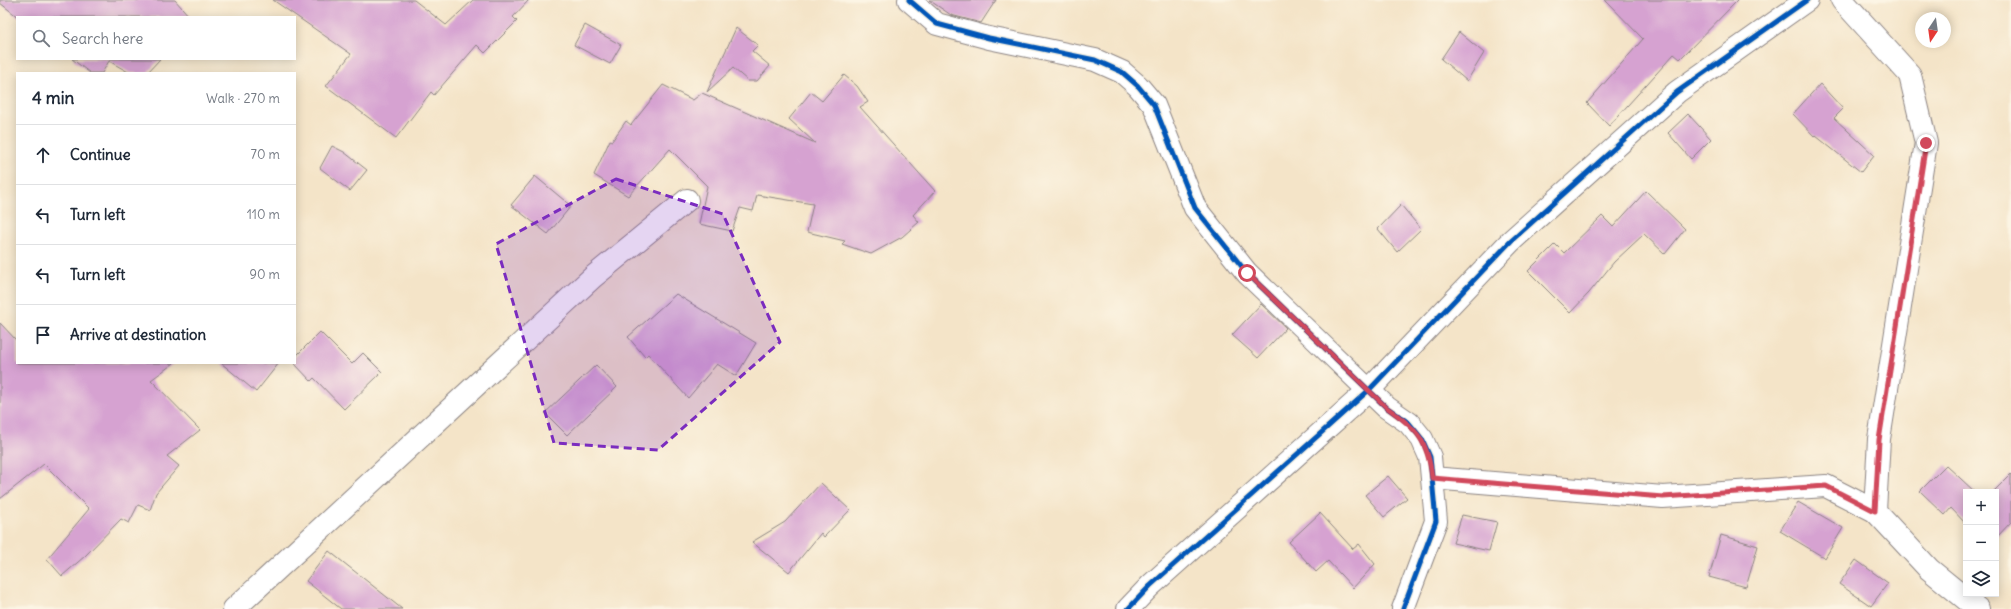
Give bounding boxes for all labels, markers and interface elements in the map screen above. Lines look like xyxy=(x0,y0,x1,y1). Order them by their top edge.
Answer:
north arrow xyxy=(1915,12,1951,48)
search box xyxy=(16,16,296,60)
icon: search xyxy=(30,27,52,49)
text: Search here xyxy=(62,29,143,48)
text: 4 min xyxy=(32,87,74,109)
text: Walk · 270 m xyxy=(206,90,280,107)
route end xyxy=(1917,134,1935,152)
icon: ahead xyxy=(32,144,54,166)
text: Continue xyxy=(70,145,131,164)
text: 70 m xyxy=(251,146,280,163)
icon: left xyxy=(32,204,54,226)
text: Turn left xyxy=(70,205,125,224)
text: 110 m xyxy=(247,206,280,223)
icon: left xyxy=(32,264,54,286)
route start xyxy=(1238,264,1256,282)
text: Turn left xyxy=(70,265,125,284)
text: 90 m xyxy=(249,266,280,283)
icon: arrive xyxy=(32,324,54,346)
text: Arrive at destination xyxy=(70,325,206,344)
map controls xyxy=(1963,489,1999,597)
button: + xyxy=(1963,489,1999,525)
button: − xyxy=(1963,525,1999,561)
button: layers xyxy=(1963,561,1999,597)

